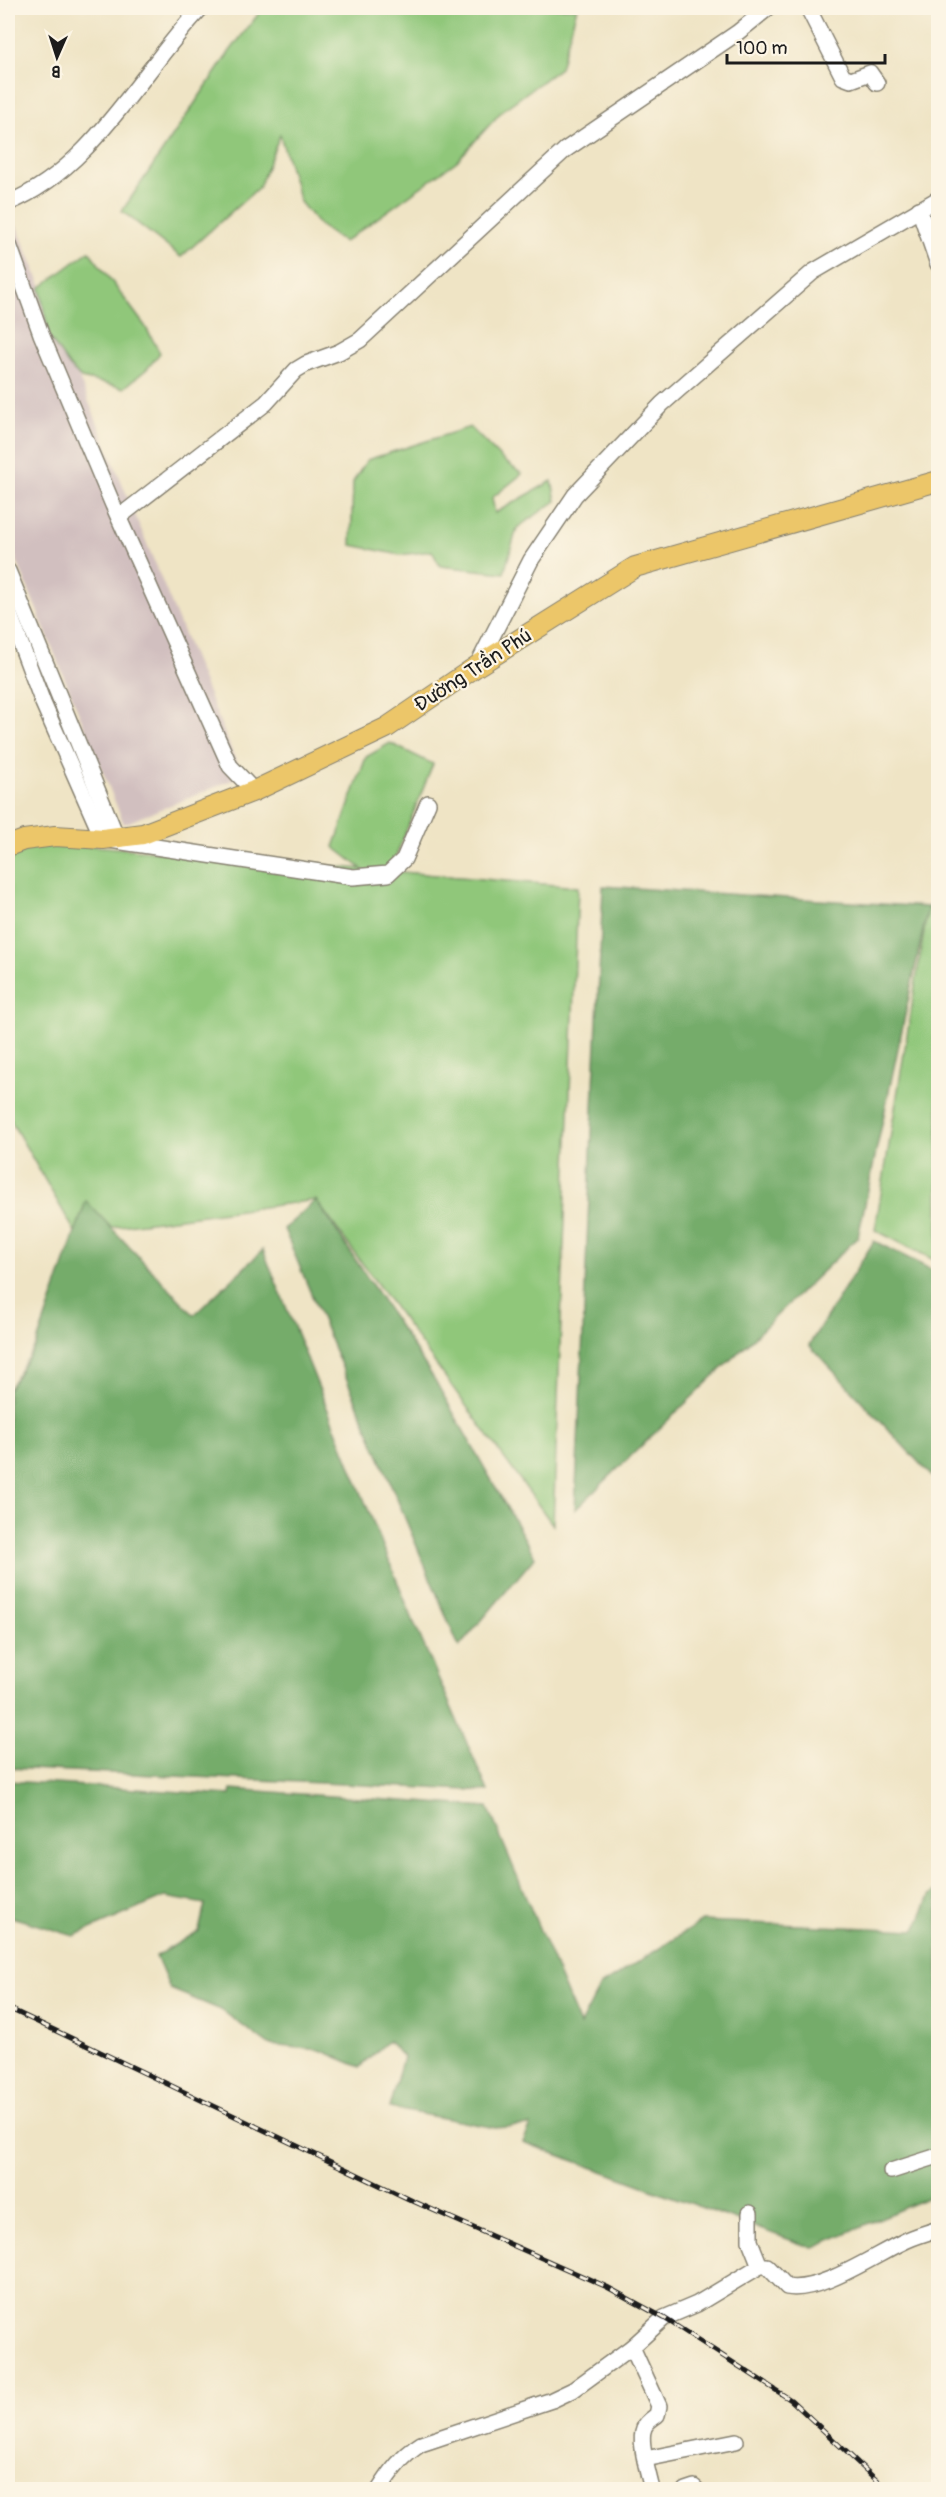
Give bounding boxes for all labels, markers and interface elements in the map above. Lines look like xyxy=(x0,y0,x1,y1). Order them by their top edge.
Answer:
north arrow xyxy=(27,27,87,87)
scale bar xyxy=(727,27,884,65)
text: 100 m xyxy=(736,37,788,60)
text: B xyxy=(51,61,61,81)
street label: Đường Trần Phú xyxy=(409,623,537,717)

